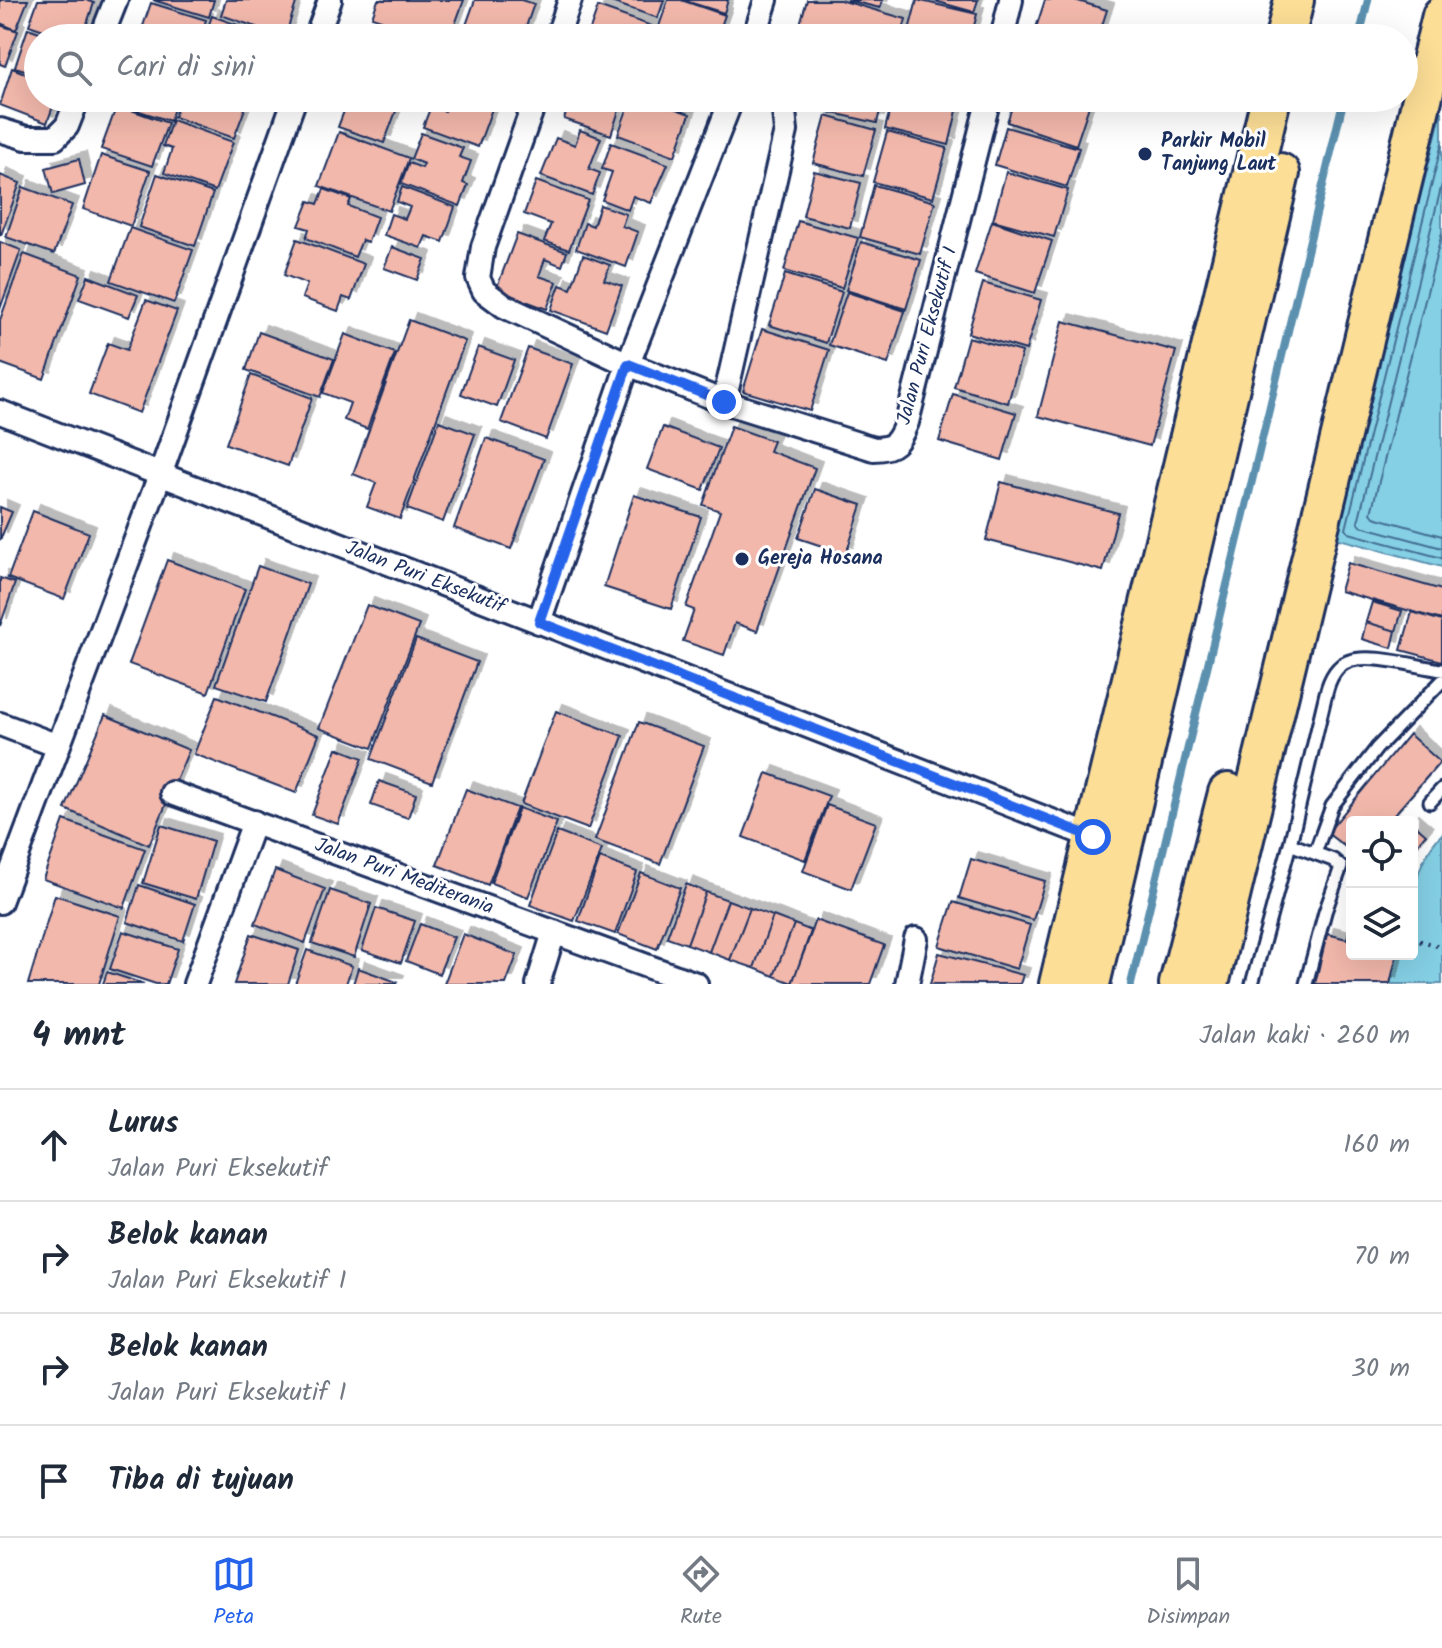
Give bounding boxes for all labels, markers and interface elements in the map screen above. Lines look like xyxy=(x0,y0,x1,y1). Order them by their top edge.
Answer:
search box xyxy=(24,24,1418,112)
text: Cari di sini xyxy=(116,44,254,92)
icon: search xyxy=(52,46,96,90)
place label: Parkir Mobil Tanjung Laut xyxy=(1161,126,1277,181)
marker: Parkir Mobil Tanjung Laut xyxy=(1136,145,1154,163)
street label: Jalan Puri Eksekutif I xyxy=(889,243,967,429)
route end xyxy=(706,384,742,420)
street label: Jalan Puri Eksekutif xyxy=(340,533,512,624)
place label: Gereja Hosana xyxy=(758,543,883,575)
marker: Gereja Hosana xyxy=(733,550,751,568)
map controls xyxy=(1346,816,1418,960)
button: locate xyxy=(1346,816,1418,888)
route start xyxy=(1075,819,1111,855)
street label: Jalan Puri Mediterania xyxy=(310,830,498,924)
button: layers xyxy=(1346,888,1418,960)
text: 4 mnt xyxy=(32,1009,126,1063)
text: Jalan kaki · 260 m xyxy=(1199,1015,1410,1057)
text: Lurus xyxy=(108,1100,178,1148)
icon: ahead xyxy=(32,1123,76,1167)
text: 160 m xyxy=(1343,1124,1410,1166)
text: Jalan Puri Eksekutif xyxy=(108,1148,328,1190)
text: Belok kanan xyxy=(108,1212,268,1260)
icon: right xyxy=(32,1235,76,1279)
text: 70 m xyxy=(1354,1236,1410,1278)
text: Jalan Puri Eksekutif I xyxy=(108,1260,346,1302)
text: Belok kanan xyxy=(108,1324,268,1372)
icon: right xyxy=(32,1347,76,1391)
text: 30 m xyxy=(1351,1348,1410,1390)
text: Jalan Puri Eksekutif I xyxy=(108,1372,346,1414)
text: Tiba di tujuan xyxy=(108,1457,294,1505)
icon: arrive xyxy=(32,1459,76,1503)
tab: Peta xyxy=(212,1552,256,1635)
tab: Rute xyxy=(679,1552,723,1635)
tab: Disimpan xyxy=(1146,1552,1230,1635)

